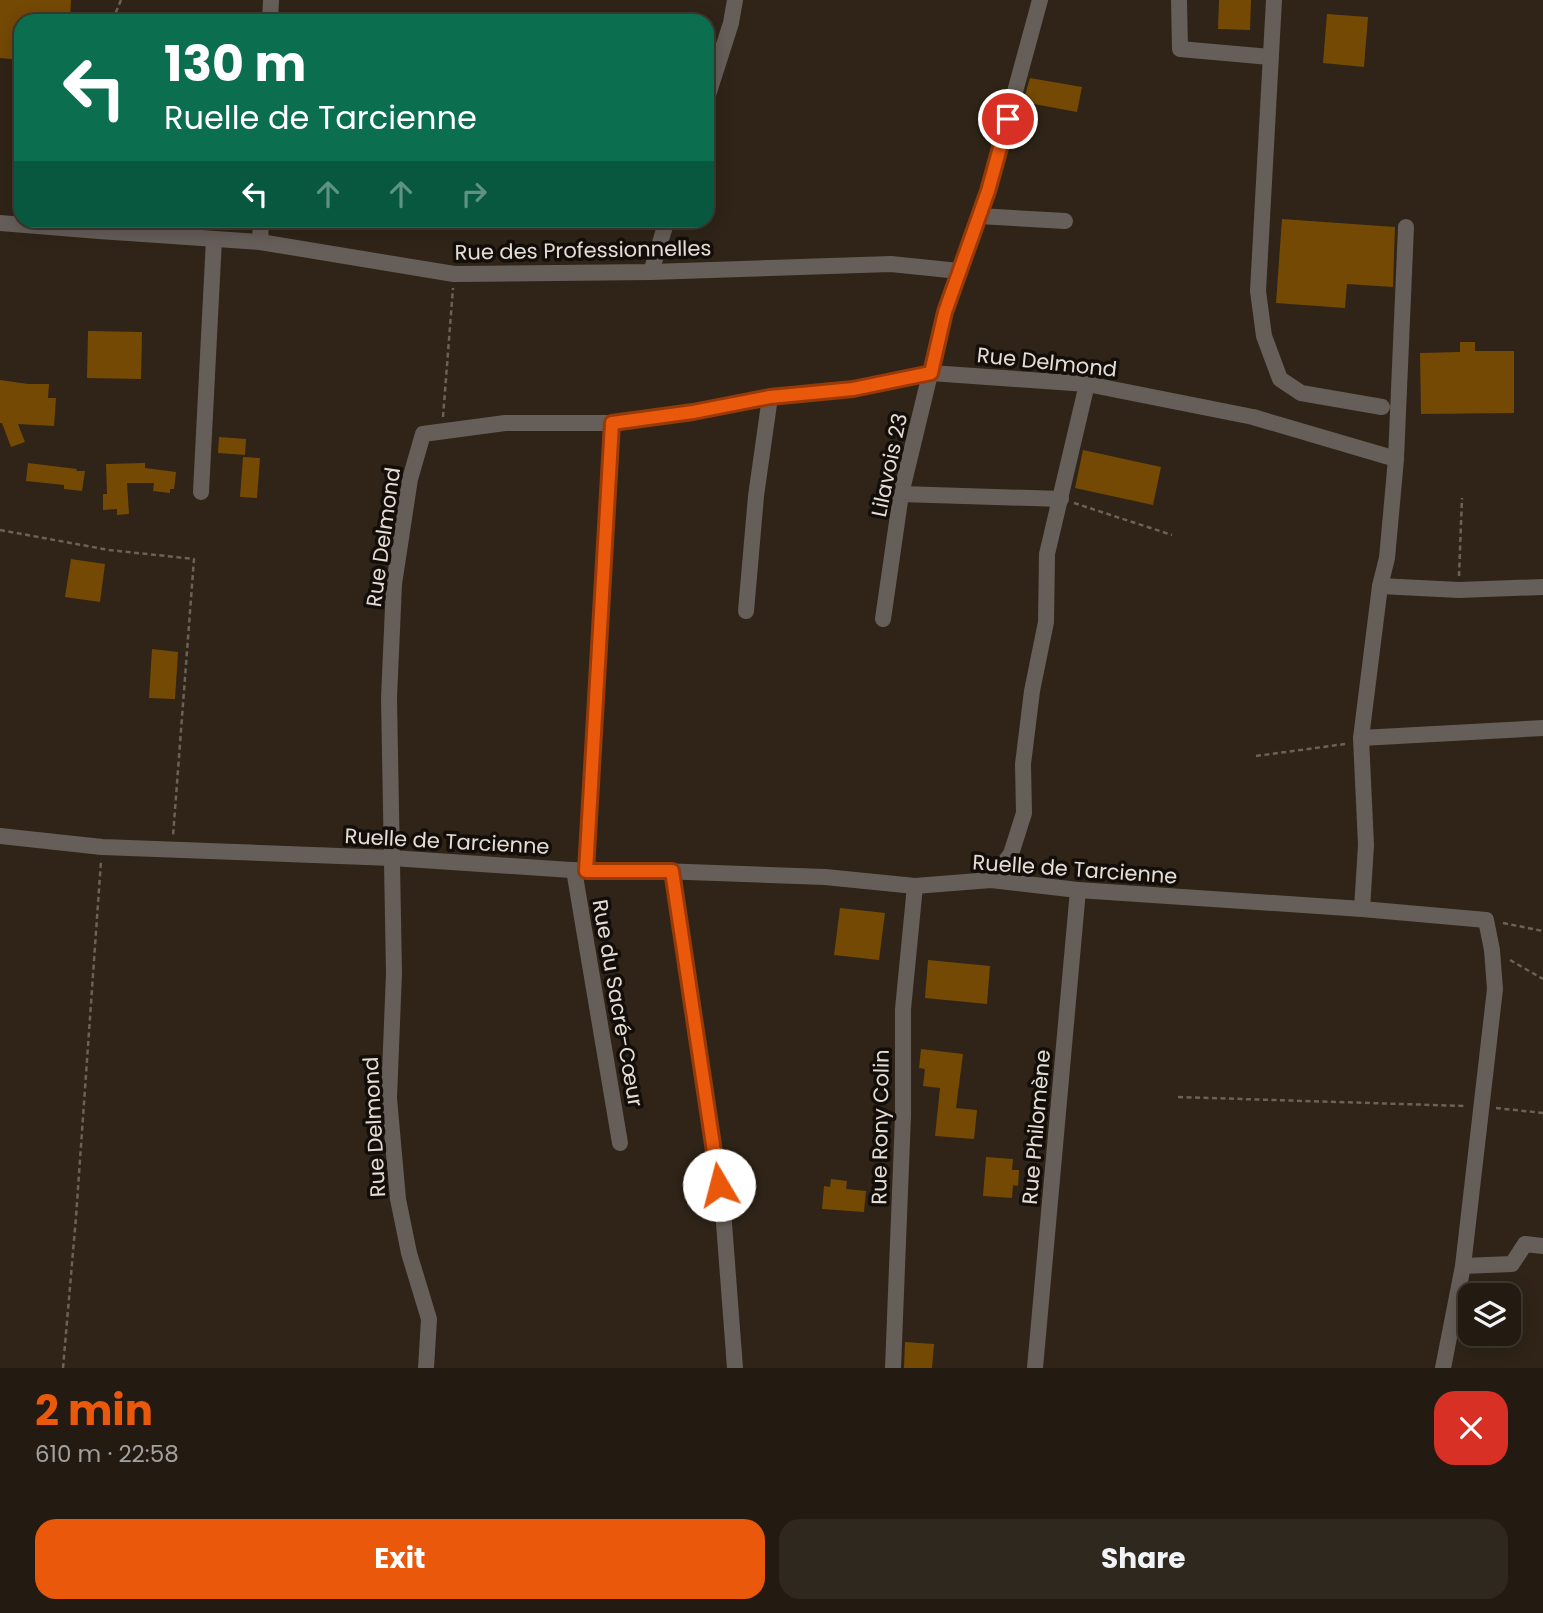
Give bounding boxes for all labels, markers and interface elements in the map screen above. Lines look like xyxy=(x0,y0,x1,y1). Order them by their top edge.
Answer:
text: 130 m xyxy=(164,30,306,98)
icon: left xyxy=(49,42,140,133)
pin xyxy=(978,89,1038,149)
text: Ruelle de Tarcienne xyxy=(164,95,477,140)
icon: arrive xyxy=(989,100,1027,138)
icon: left xyxy=(236,175,274,213)
icon: ahead xyxy=(309,175,347,213)
icon: ahead xyxy=(382,175,420,213)
icon: right xyxy=(455,175,493,213)
street label: Rue des Professionnelles xyxy=(454,233,712,267)
street label: Rue Delmond xyxy=(976,340,1118,384)
street label: Lilavois 23 xyxy=(864,411,914,519)
street label: Rue Delmond xyxy=(359,465,407,609)
street label: Ruelle de Tarcienne xyxy=(344,821,550,861)
street label: Ruelle de Tarcienne xyxy=(972,847,1178,891)
street label: Rue du Sacré-Cœur xyxy=(585,897,651,1109)
street label: Rue Philomène xyxy=(1015,1048,1057,1206)
street label: Rue Rony Colin xyxy=(864,1049,896,1205)
street label: Rue Delmond xyxy=(356,1056,392,1198)
position arrow xyxy=(682,1148,756,1222)
map controls xyxy=(1458,1283,1521,1346)
button: layers xyxy=(1458,1283,1521,1346)
text: 2 min xyxy=(35,1381,153,1440)
button: close xyxy=(1434,1391,1508,1465)
text: 610 m · 22:58 xyxy=(35,1438,179,1470)
button: Exit xyxy=(35,1519,765,1599)
button: Share xyxy=(779,1519,1508,1599)

